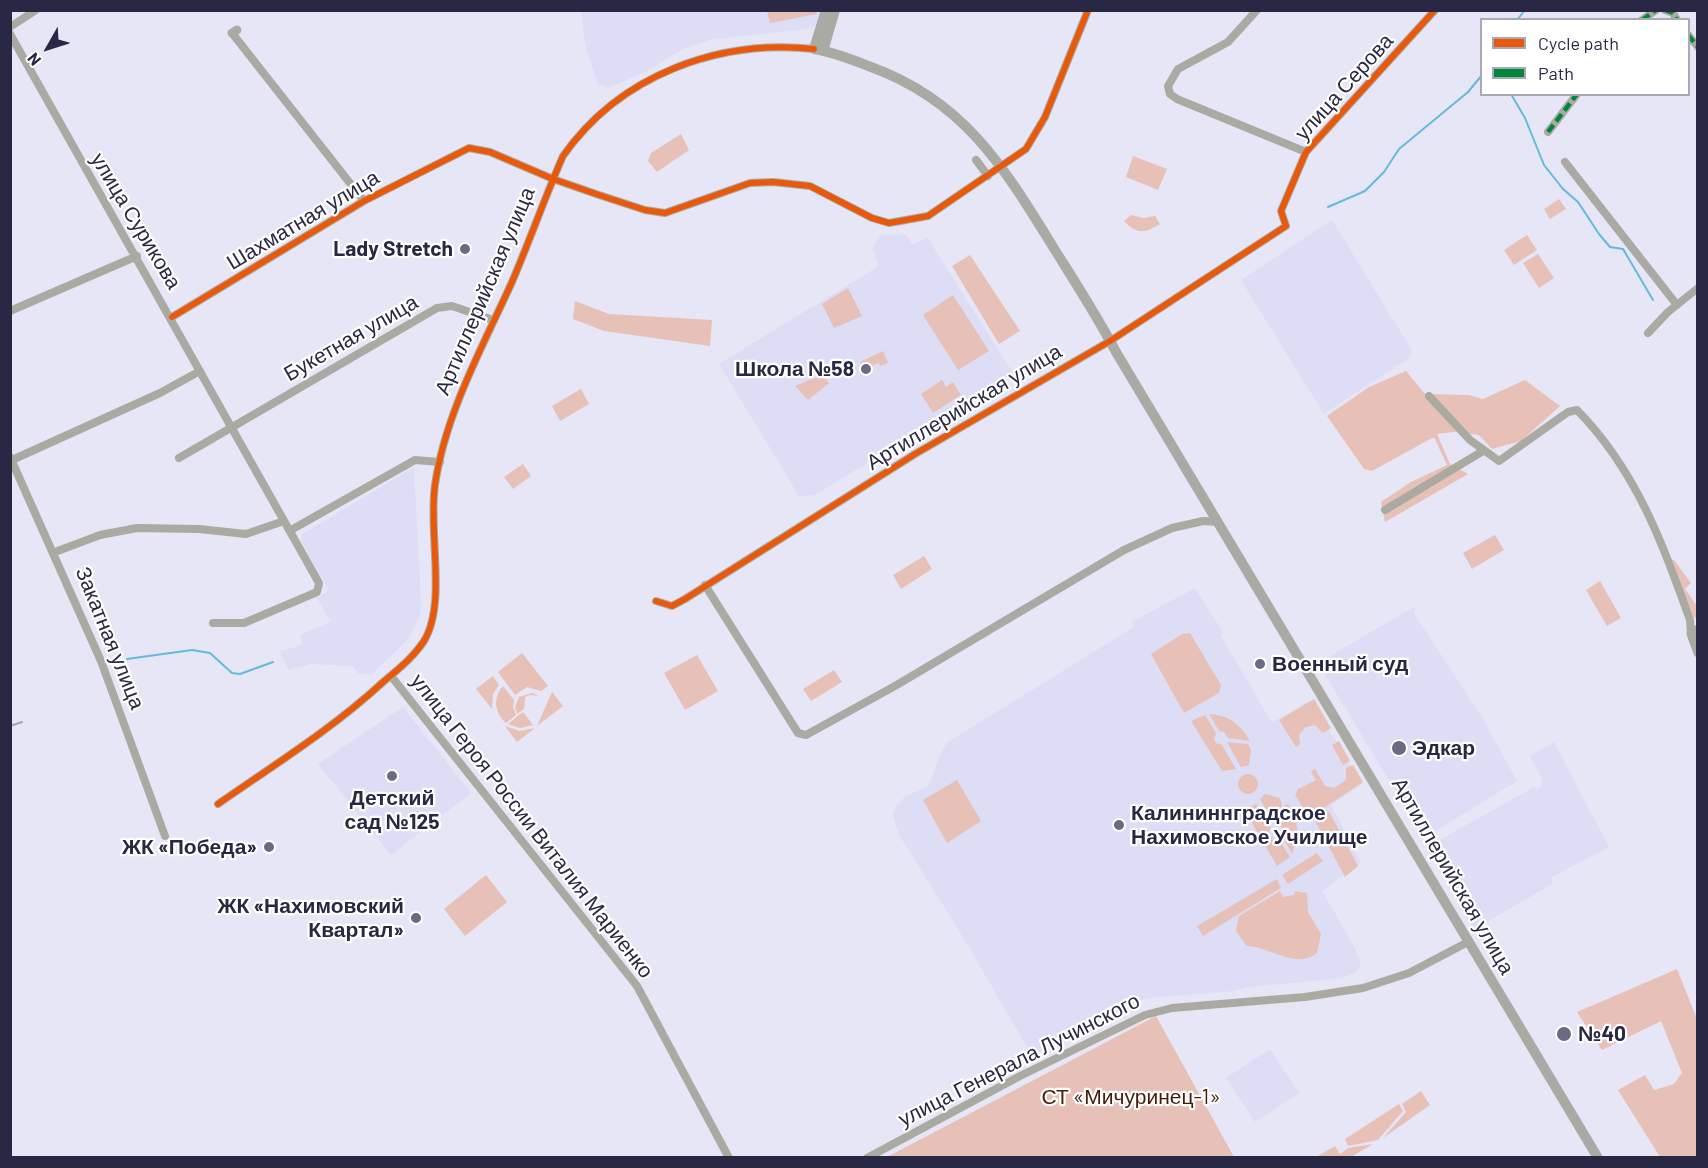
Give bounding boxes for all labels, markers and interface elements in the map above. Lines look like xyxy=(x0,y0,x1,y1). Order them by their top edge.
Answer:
north arrow xyxy=(18,18,78,78)
legend xyxy=(1480,18,1690,96)
street label: улица Серова xyxy=(1290,29,1398,145)
text: Cycle path xyxy=(1538,32,1619,54)
text: N xyxy=(23,50,44,70)
text: Path xyxy=(1538,62,1574,84)
street label: улица Сурикова xyxy=(85,148,187,294)
street label: Шахматная улица xyxy=(222,165,384,275)
street label: Артиллерийская улица xyxy=(430,183,540,399)
place label: Lady Stretch xyxy=(333,236,453,262)
marker: Lady Stretch xyxy=(458,242,472,256)
street label: Букетная улица xyxy=(280,289,422,387)
street label: Артиллерийская улица xyxy=(862,339,1066,475)
place label: Школа №58 xyxy=(735,356,854,382)
marker: Школа №58 xyxy=(859,362,873,376)
street label: Закатная улица xyxy=(70,563,150,713)
place label: Военный суд xyxy=(1272,651,1408,677)
marker: Военный суд xyxy=(1253,657,1267,671)
street label: улица Героя России Виталия Мариенко xyxy=(405,669,659,983)
place label: Эдкар xyxy=(1412,735,1475,761)
marker: Эдкар xyxy=(1390,739,1408,757)
marker: Детский сад №125 xyxy=(385,769,399,783)
street label: Артиллерийская улица xyxy=(1386,773,1520,979)
place label: Детский сад №125 xyxy=(344,785,440,835)
place label: Калининнградское Нахимовское Училище xyxy=(1131,800,1367,850)
marker: Калининнградское Нахимовское Училище xyxy=(1112,818,1126,832)
place label: ЖК «Победа» xyxy=(122,834,257,860)
marker: ЖК «Победа» xyxy=(262,840,276,854)
place label: ЖК «Нахимовский Квартал» xyxy=(217,893,404,943)
marker: ЖК «Нахимовский Квартал» xyxy=(409,911,423,925)
street label: улица Генерала Лучинского xyxy=(894,988,1144,1132)
place label: №40 xyxy=(1578,1021,1626,1047)
marker: №40 xyxy=(1555,1025,1573,1043)
park label: СТ «Мичуринец-1» xyxy=(1042,1084,1220,1110)

